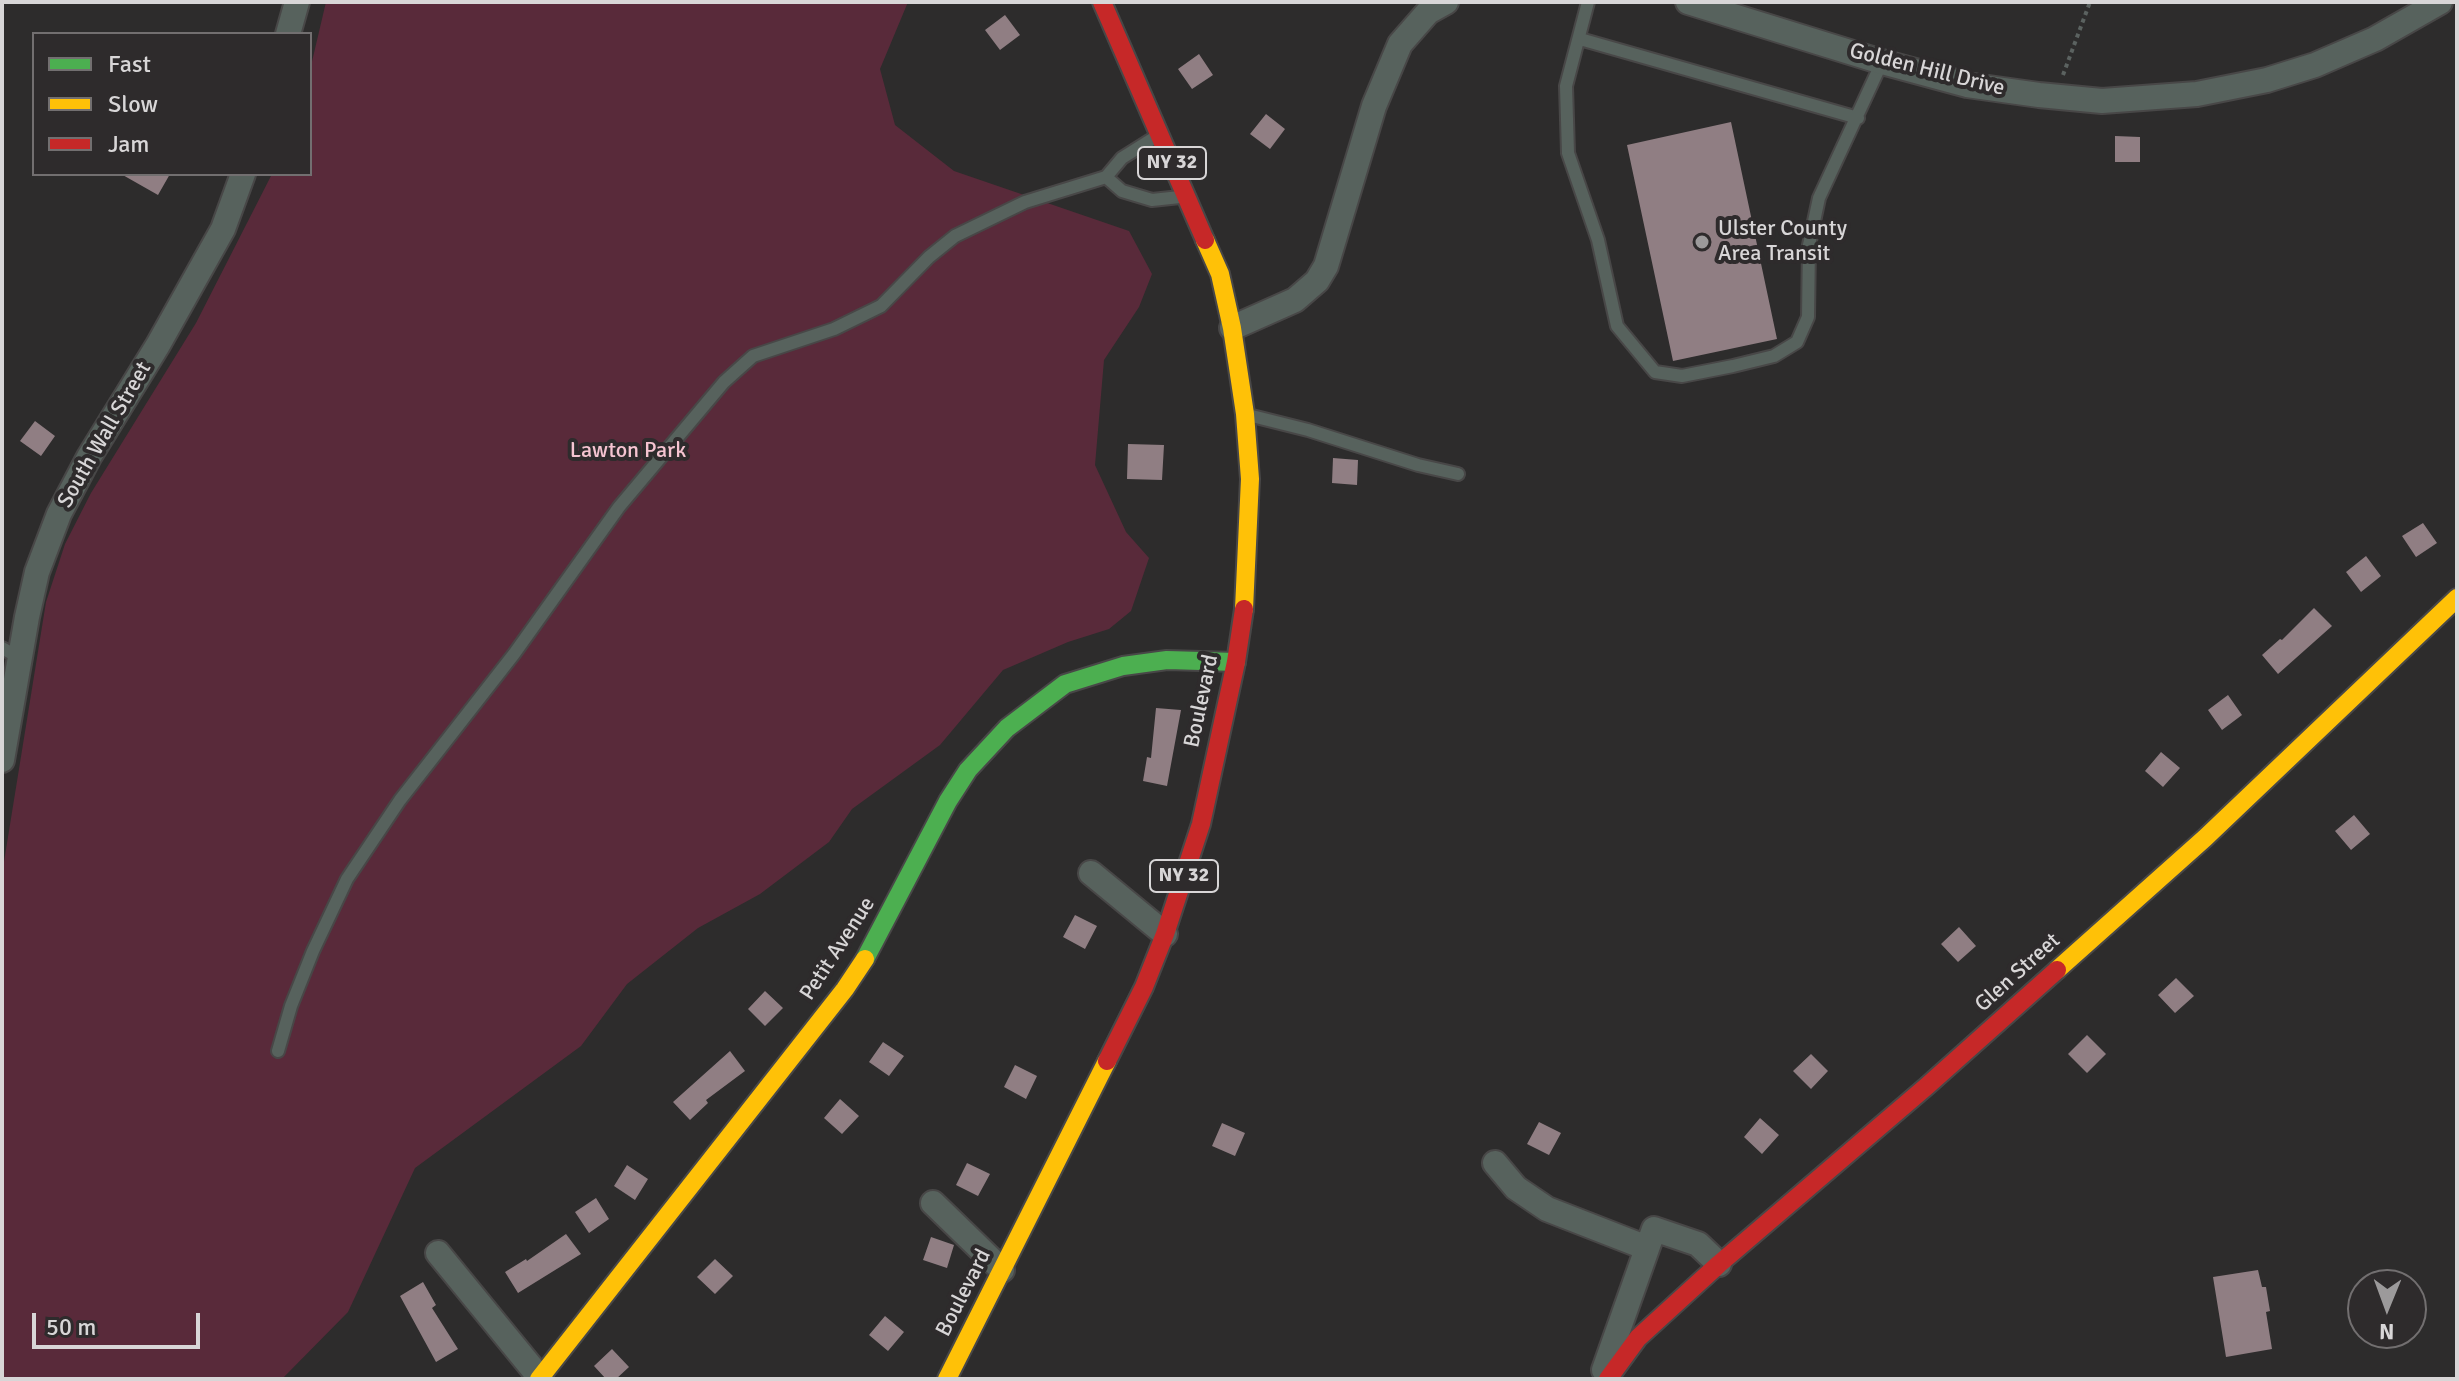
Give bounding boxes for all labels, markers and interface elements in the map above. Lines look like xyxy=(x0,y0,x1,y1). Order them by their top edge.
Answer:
legend xyxy=(32,32,312,176)
street label: Golden Hill Drive xyxy=(1847,38,2007,102)
text: Fast xyxy=(108,49,151,79)
text: Slow xyxy=(108,89,158,119)
text: Jam xyxy=(108,129,149,159)
road number: NY 32 xyxy=(1138,147,1206,179)
place label: Ulster County Area Transit xyxy=(1718,216,1847,268)
marker: Ulster County Area Transit xyxy=(1693,233,1711,251)
street label: South Wall Street xyxy=(53,357,157,513)
park label: Lawton Park xyxy=(570,438,686,464)
street label: Boulevard xyxy=(1179,652,1225,750)
road number: NY 32 xyxy=(1150,860,1218,892)
street label: Petit Avenue xyxy=(795,892,881,1006)
street label: Glen Street xyxy=(1970,928,2066,1018)
street label: Boulevard xyxy=(931,1245,997,1341)
north arrow xyxy=(2347,1269,2427,1349)
scale bar xyxy=(36,1297,204,1347)
text: 50 m xyxy=(46,1312,96,1342)
text: N xyxy=(2379,1318,2394,1345)

